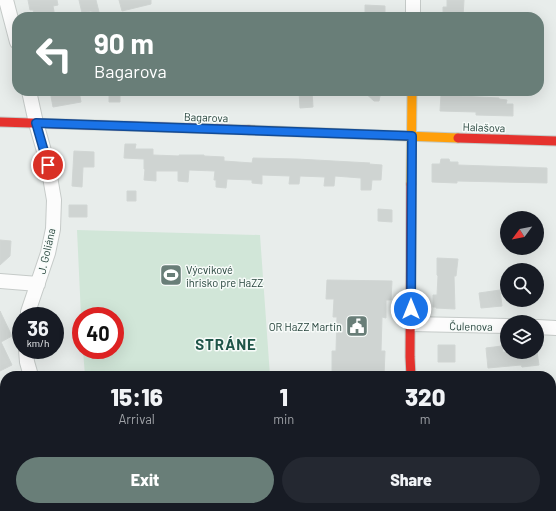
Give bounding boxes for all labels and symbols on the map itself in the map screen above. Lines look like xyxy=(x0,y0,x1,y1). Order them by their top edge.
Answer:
street label: Bagarova xyxy=(184,110,228,124)
street label: Halašova xyxy=(462,120,506,134)
pin xyxy=(31,148,65,182)
north arrow xyxy=(500,211,544,255)
street label: J. Goliána xyxy=(34,227,58,275)
sports icon: Výcvikové ihrisko pre HaZZ xyxy=(158,262,184,288)
place label: Výcvikové ihrisko pre HaZZ xyxy=(186,263,263,289)
position arrow xyxy=(390,288,432,330)
speed limit sign: 40 xyxy=(72,307,124,359)
public building icon: OR HaZZ Martin xyxy=(344,313,370,339)
street label: Čulenova xyxy=(449,319,493,333)
place label: OR HaZZ Martin xyxy=(269,320,342,333)
district label: STRÁNE xyxy=(195,335,257,353)

